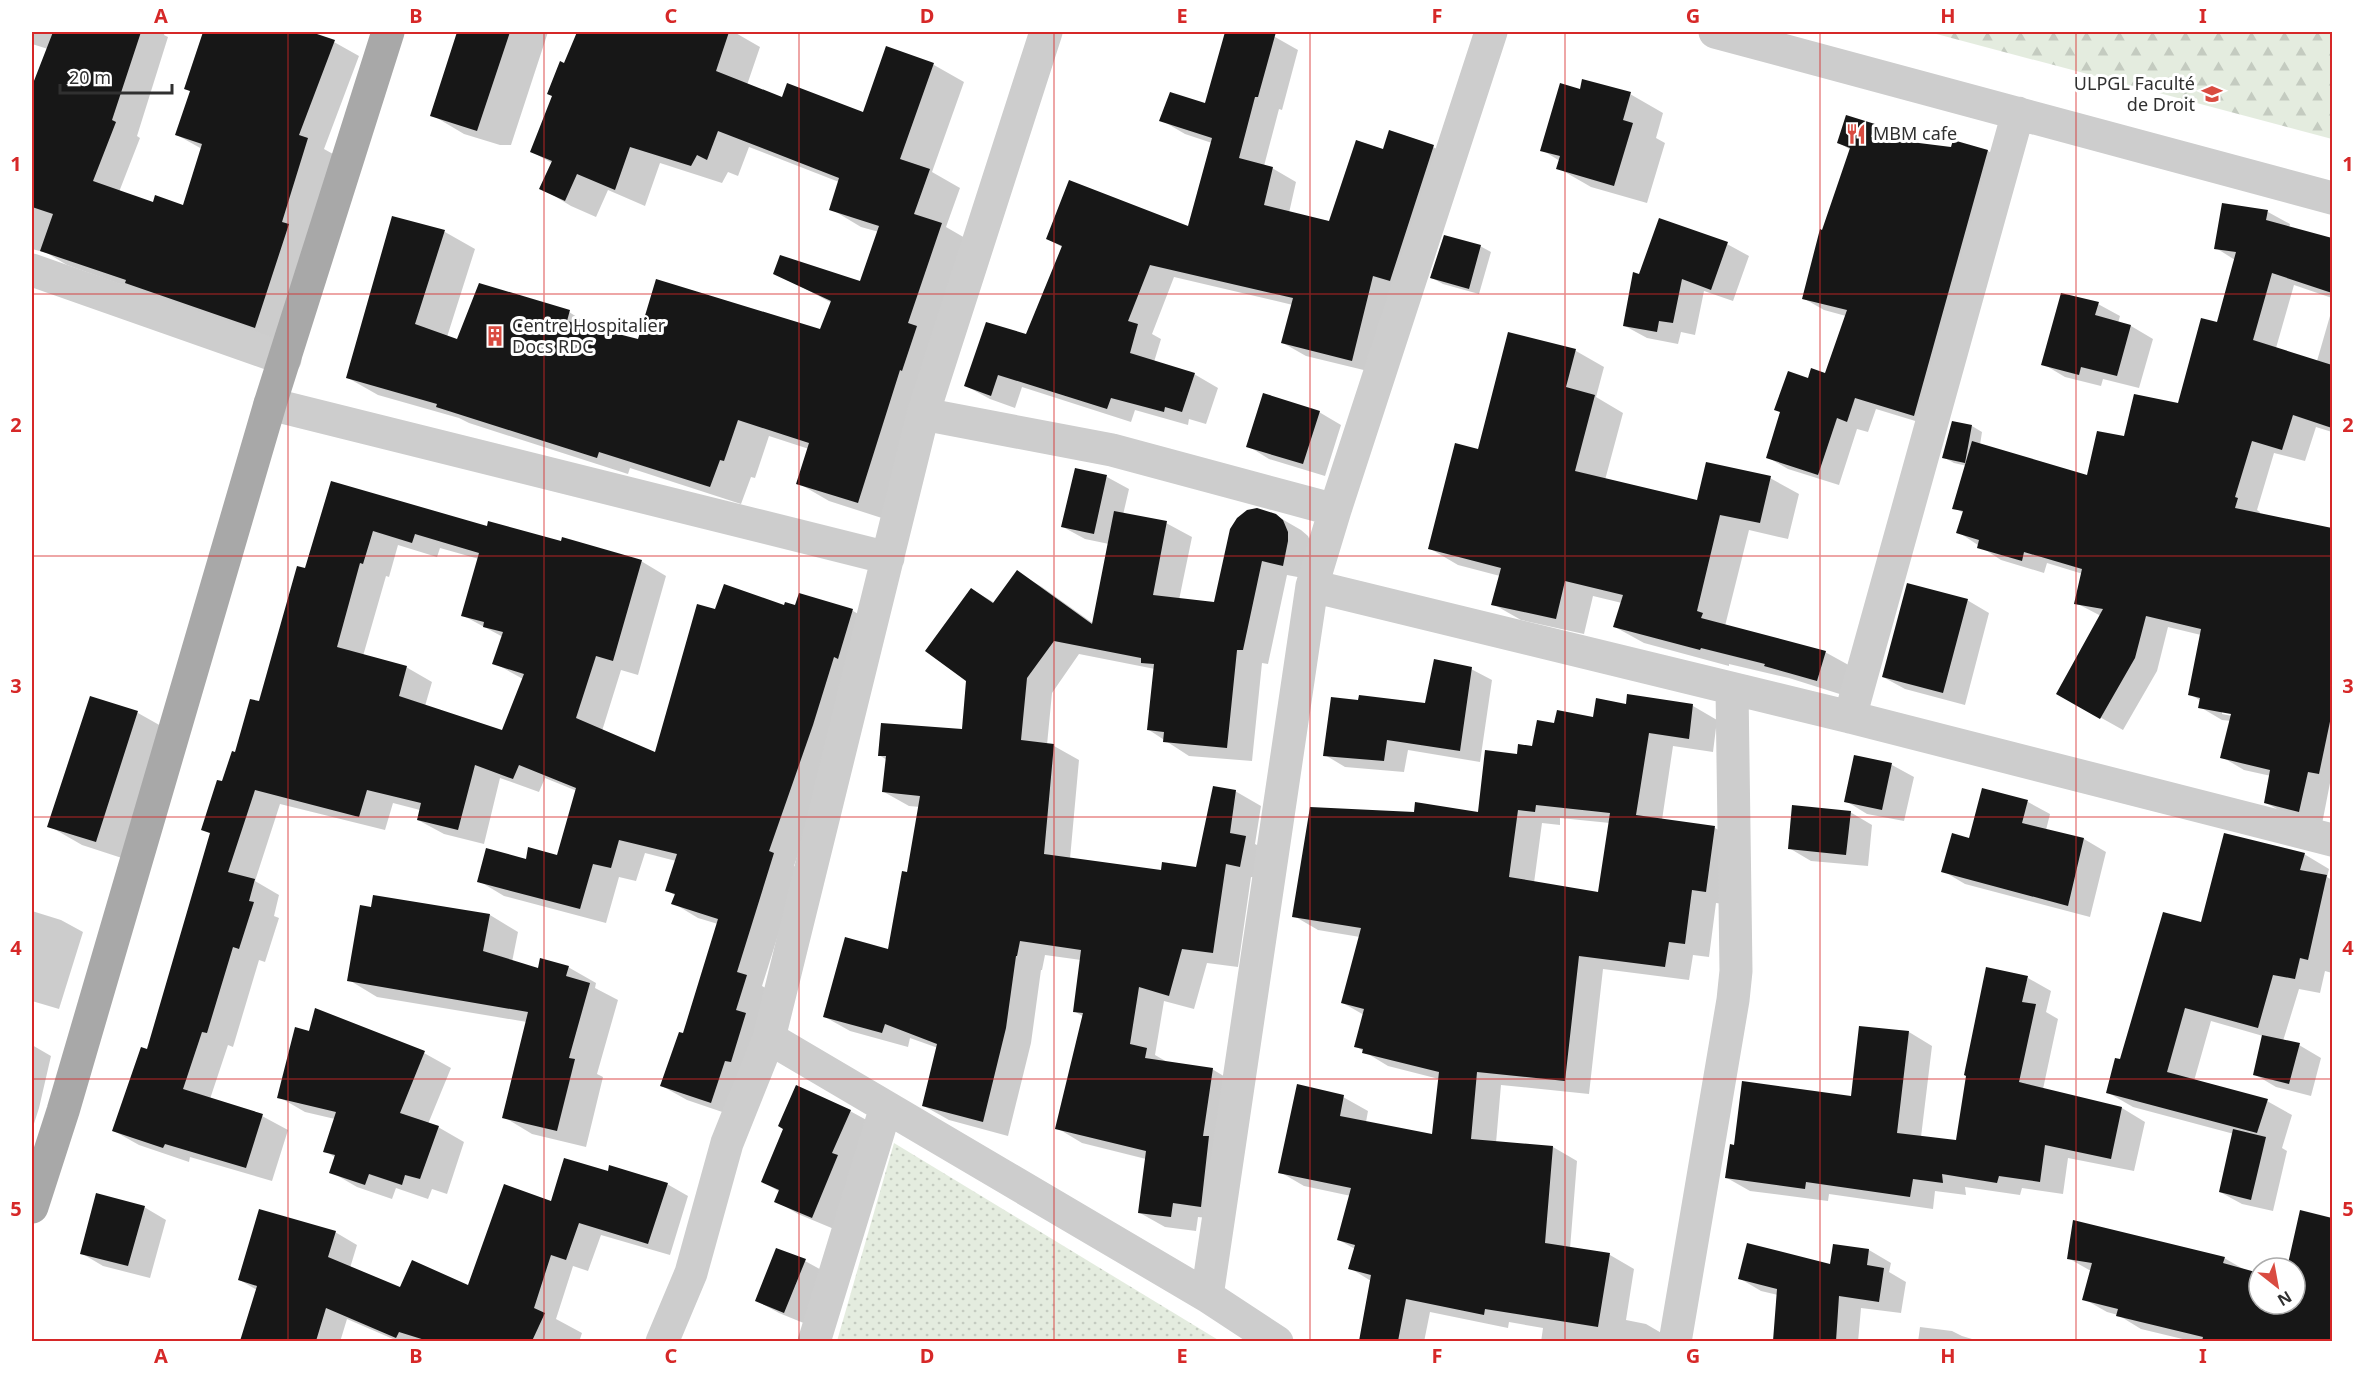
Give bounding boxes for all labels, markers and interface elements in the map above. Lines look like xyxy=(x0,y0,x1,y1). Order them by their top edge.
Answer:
text: A xyxy=(154,2,168,29)
text: B xyxy=(409,2,423,29)
text: C xyxy=(665,2,678,29)
text: D xyxy=(920,2,934,29)
text: E xyxy=(1176,2,1188,29)
text: F xyxy=(1432,2,1442,29)
text: G xyxy=(1686,2,1700,29)
text: H xyxy=(1940,2,1956,29)
text: I xyxy=(2199,2,2207,29)
scale bar xyxy=(60,57,172,95)
text: 20 m xyxy=(69,65,111,89)
place label: ULPGL Faculté de Droit xyxy=(2074,71,2195,116)
school or university icon: ULPGL Faculté de Droit xyxy=(2200,82,2224,106)
place label: MBM cafe xyxy=(1873,121,1957,145)
restaurant icon: MBM cafe xyxy=(1844,122,1868,146)
text: 1 xyxy=(10,150,22,177)
text: 1 xyxy=(2342,150,2354,177)
place label: Centre Hospitalier Docs RDC xyxy=(512,313,666,358)
building icon: Centre Hospitalier Docs RDC xyxy=(483,324,507,348)
text: 2 xyxy=(10,411,22,438)
text: 2 xyxy=(2342,411,2354,438)
text: 3 xyxy=(10,672,22,699)
text: 3 xyxy=(2342,672,2354,699)
text: 4 xyxy=(10,934,22,961)
text: 4 xyxy=(2342,934,2354,961)
text: 5 xyxy=(10,1195,22,1222)
text: 5 xyxy=(2342,1195,2354,1222)
north arrow xyxy=(2247,1256,2307,1316)
text: N xyxy=(2273,1286,2296,1312)
text: A xyxy=(154,1342,168,1369)
text: B xyxy=(409,1342,423,1369)
text: C xyxy=(665,1342,678,1369)
text: D xyxy=(920,1342,934,1369)
text: E xyxy=(1176,1342,1188,1369)
text: F xyxy=(1432,1342,1442,1369)
text: G xyxy=(1686,1342,1700,1369)
text: H xyxy=(1940,1342,1956,1369)
text: I xyxy=(2199,1342,2207,1369)

